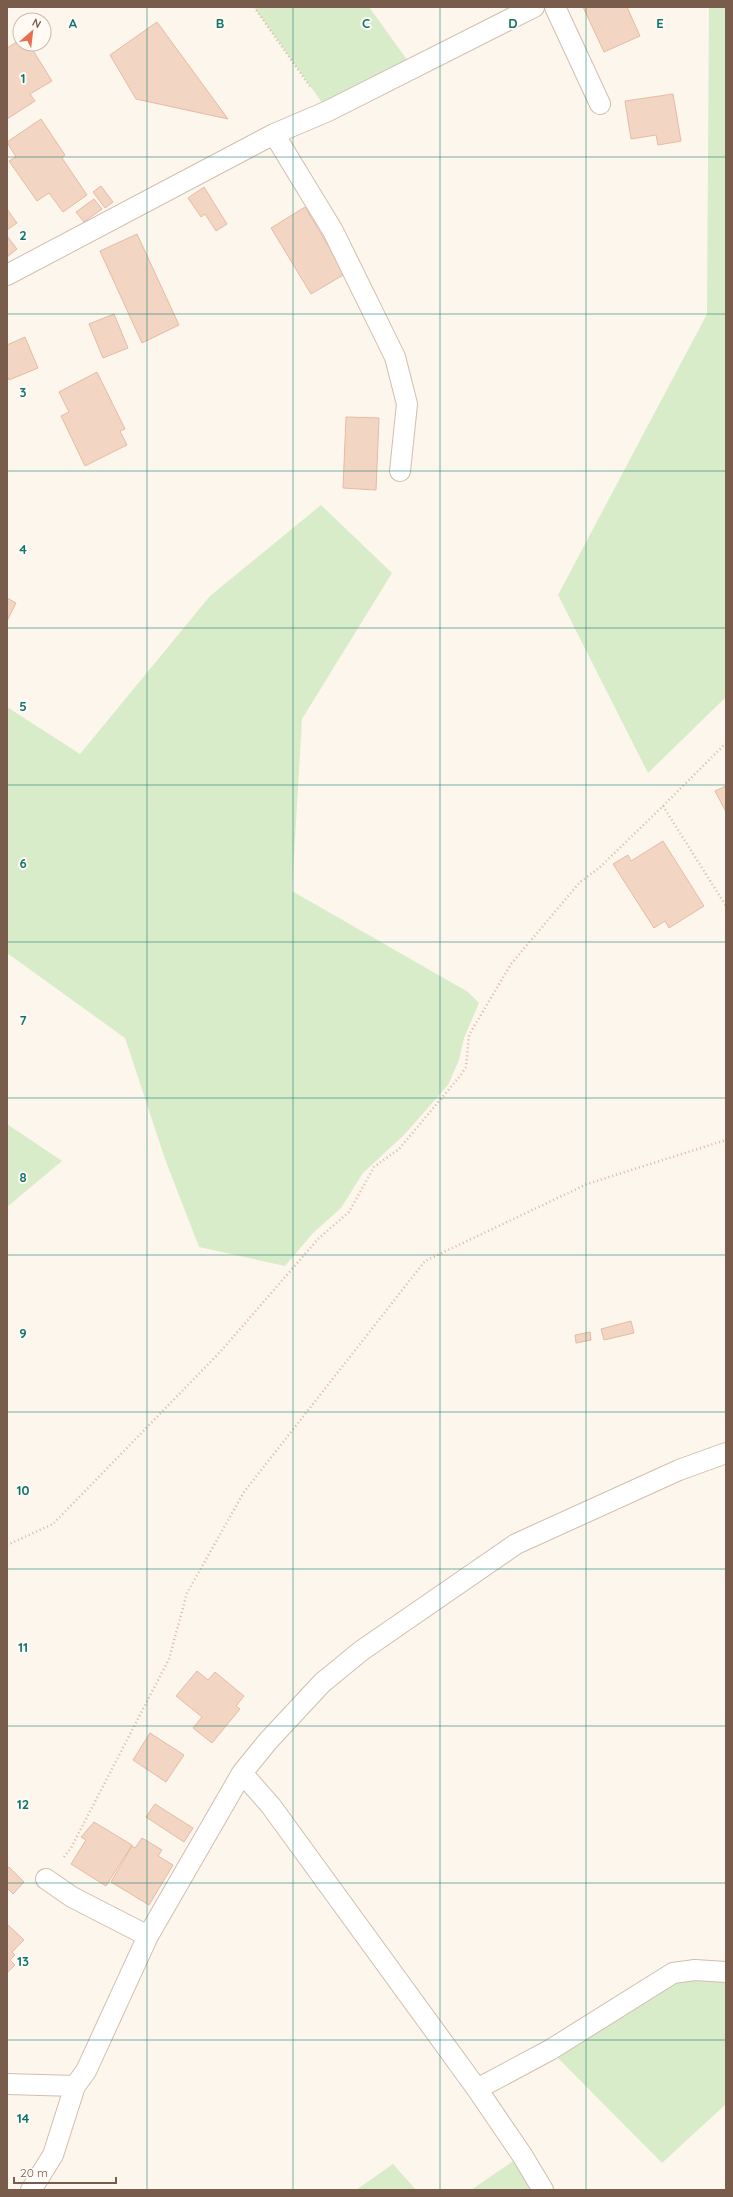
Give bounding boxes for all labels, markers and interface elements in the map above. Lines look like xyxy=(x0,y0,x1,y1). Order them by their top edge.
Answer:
north arrow xyxy=(12,12,52,52)
text: N xyxy=(30,15,44,31)
text: A xyxy=(69,15,78,31)
text: B xyxy=(216,15,224,31)
text: C xyxy=(362,15,370,31)
text: D xyxy=(508,15,518,31)
text: E xyxy=(656,15,664,31)
text: 1 xyxy=(20,70,26,86)
text: 2 xyxy=(19,227,27,243)
text: 3 xyxy=(20,384,27,400)
text: 4 xyxy=(19,541,27,557)
text: 5 xyxy=(19,698,27,714)
text: 6 xyxy=(19,855,27,871)
text: 7 xyxy=(19,1012,27,1028)
text: 8 xyxy=(19,1169,27,1185)
text: 9 xyxy=(19,1325,27,1341)
text: 10 xyxy=(16,1482,30,1498)
text: 11 xyxy=(18,1639,28,1655)
text: 12 xyxy=(17,1796,29,1812)
text: 13 xyxy=(17,1953,29,1969)
text: 14 xyxy=(17,2110,30,2126)
scale bar xyxy=(14,2159,116,2185)
text: 20 m xyxy=(20,2165,48,2180)

